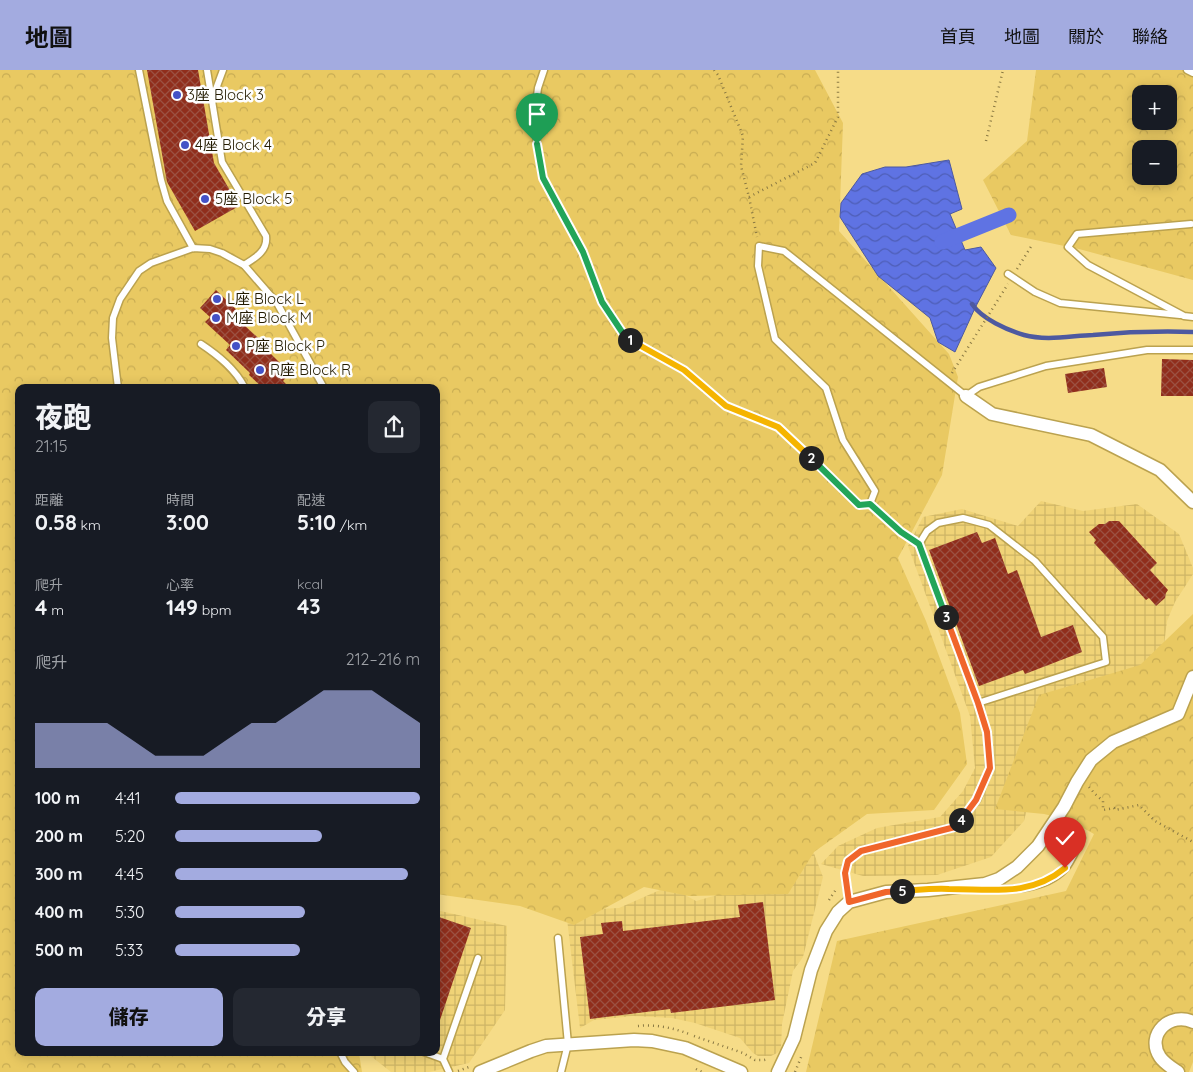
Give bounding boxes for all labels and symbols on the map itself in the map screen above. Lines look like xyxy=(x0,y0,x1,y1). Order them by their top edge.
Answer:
place label: 3座 Block 3 xyxy=(187,85,264,104)
marker: 3座 Block 3 xyxy=(171,89,183,101)
pin xyxy=(516,93,558,144)
place label: 4座 Block 4 xyxy=(195,135,272,154)
marker: 4座 Block 4 xyxy=(179,139,191,151)
place label: 5座 Block 5 xyxy=(215,189,292,208)
marker: 5座 Block 5 xyxy=(199,193,211,205)
place label: L座 Block L xyxy=(227,289,304,308)
marker: L座 Block L xyxy=(211,293,223,305)
place label: M座 Block M xyxy=(226,308,312,327)
marker: M座 Block M xyxy=(210,312,222,324)
pin: 1 xyxy=(618,328,642,352)
place label: P座 Block P xyxy=(246,336,325,355)
marker: P座 Block P xyxy=(230,340,242,352)
place label: R座 Block R xyxy=(270,360,351,379)
marker: R座 Block R xyxy=(254,364,266,376)
pin: 2 xyxy=(798,446,824,470)
pin: 3 xyxy=(934,604,958,630)
pin: 4 xyxy=(948,808,974,832)
pin xyxy=(1044,817,1086,868)
pin: 5 xyxy=(890,878,914,904)

